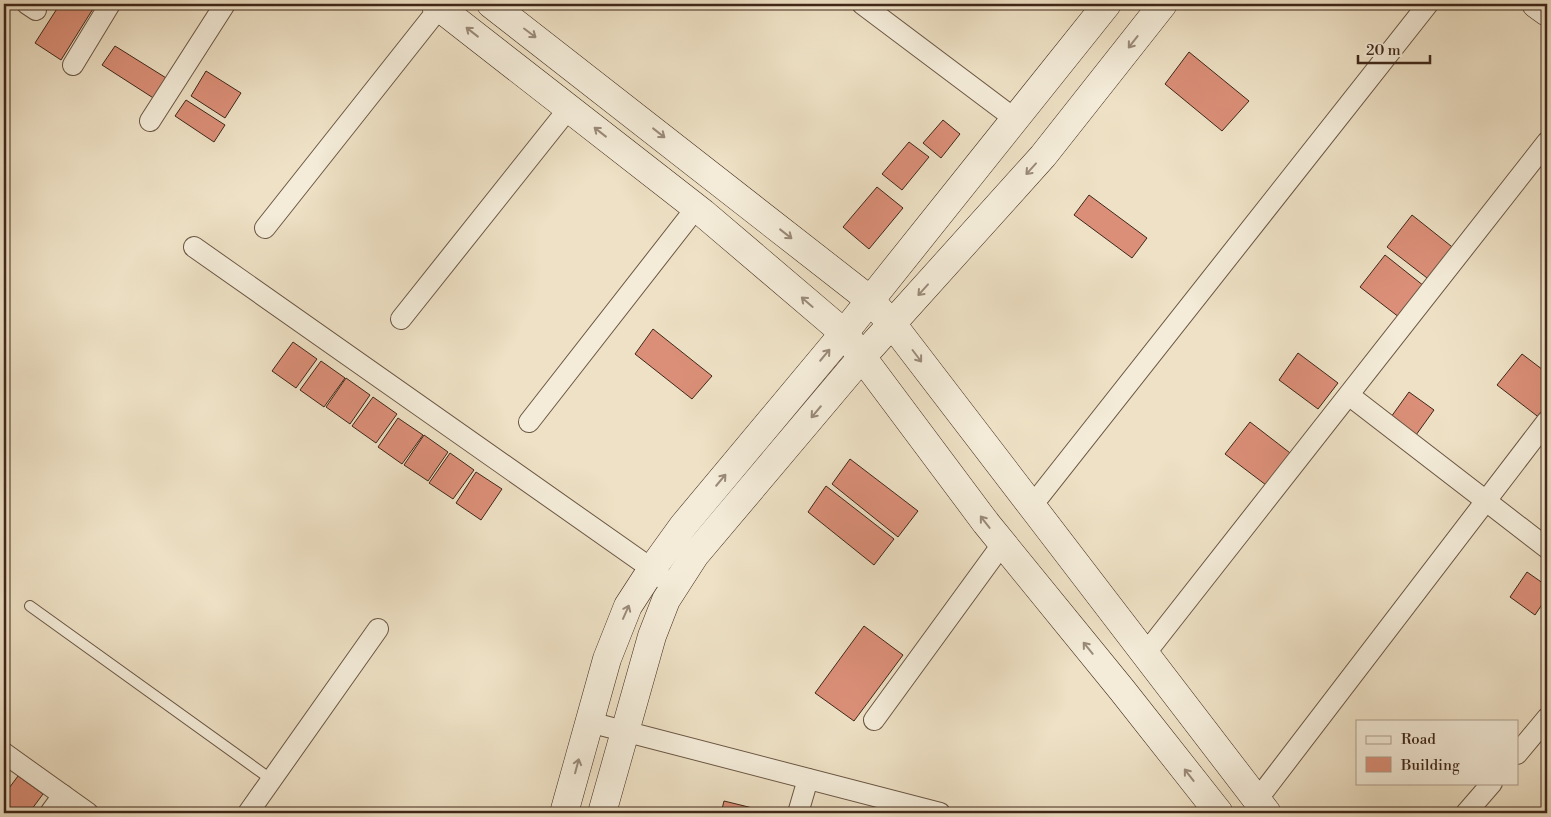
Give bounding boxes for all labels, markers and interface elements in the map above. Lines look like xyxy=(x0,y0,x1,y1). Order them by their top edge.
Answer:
one-way arrow xyxy=(465,27,479,37)
one-way arrow xyxy=(523,28,536,39)
scale bar xyxy=(1358,32,1431,64)
one-way arrow xyxy=(1127,35,1138,48)
text: 20 m xyxy=(1366,41,1401,60)
one-way arrow xyxy=(594,127,607,138)
one-way arrow xyxy=(652,127,665,138)
one-way arrow xyxy=(1026,162,1037,175)
one-way arrow xyxy=(779,228,792,239)
one-way arrow xyxy=(918,284,929,297)
one-way arrow xyxy=(800,296,813,307)
one-way arrow xyxy=(820,349,831,362)
one-way arrow xyxy=(911,349,922,362)
one-way arrow xyxy=(810,405,821,418)
one-way arrow xyxy=(716,474,727,487)
one-way arrow xyxy=(980,516,991,529)
one-way arrow xyxy=(622,605,632,620)
one-way arrow xyxy=(1082,641,1094,654)
legend xyxy=(1356,720,1518,784)
text: Road xyxy=(1401,730,1436,749)
text: Building xyxy=(1400,756,1460,775)
one-way arrow xyxy=(573,759,582,775)
one-way arrow xyxy=(1184,768,1194,782)

